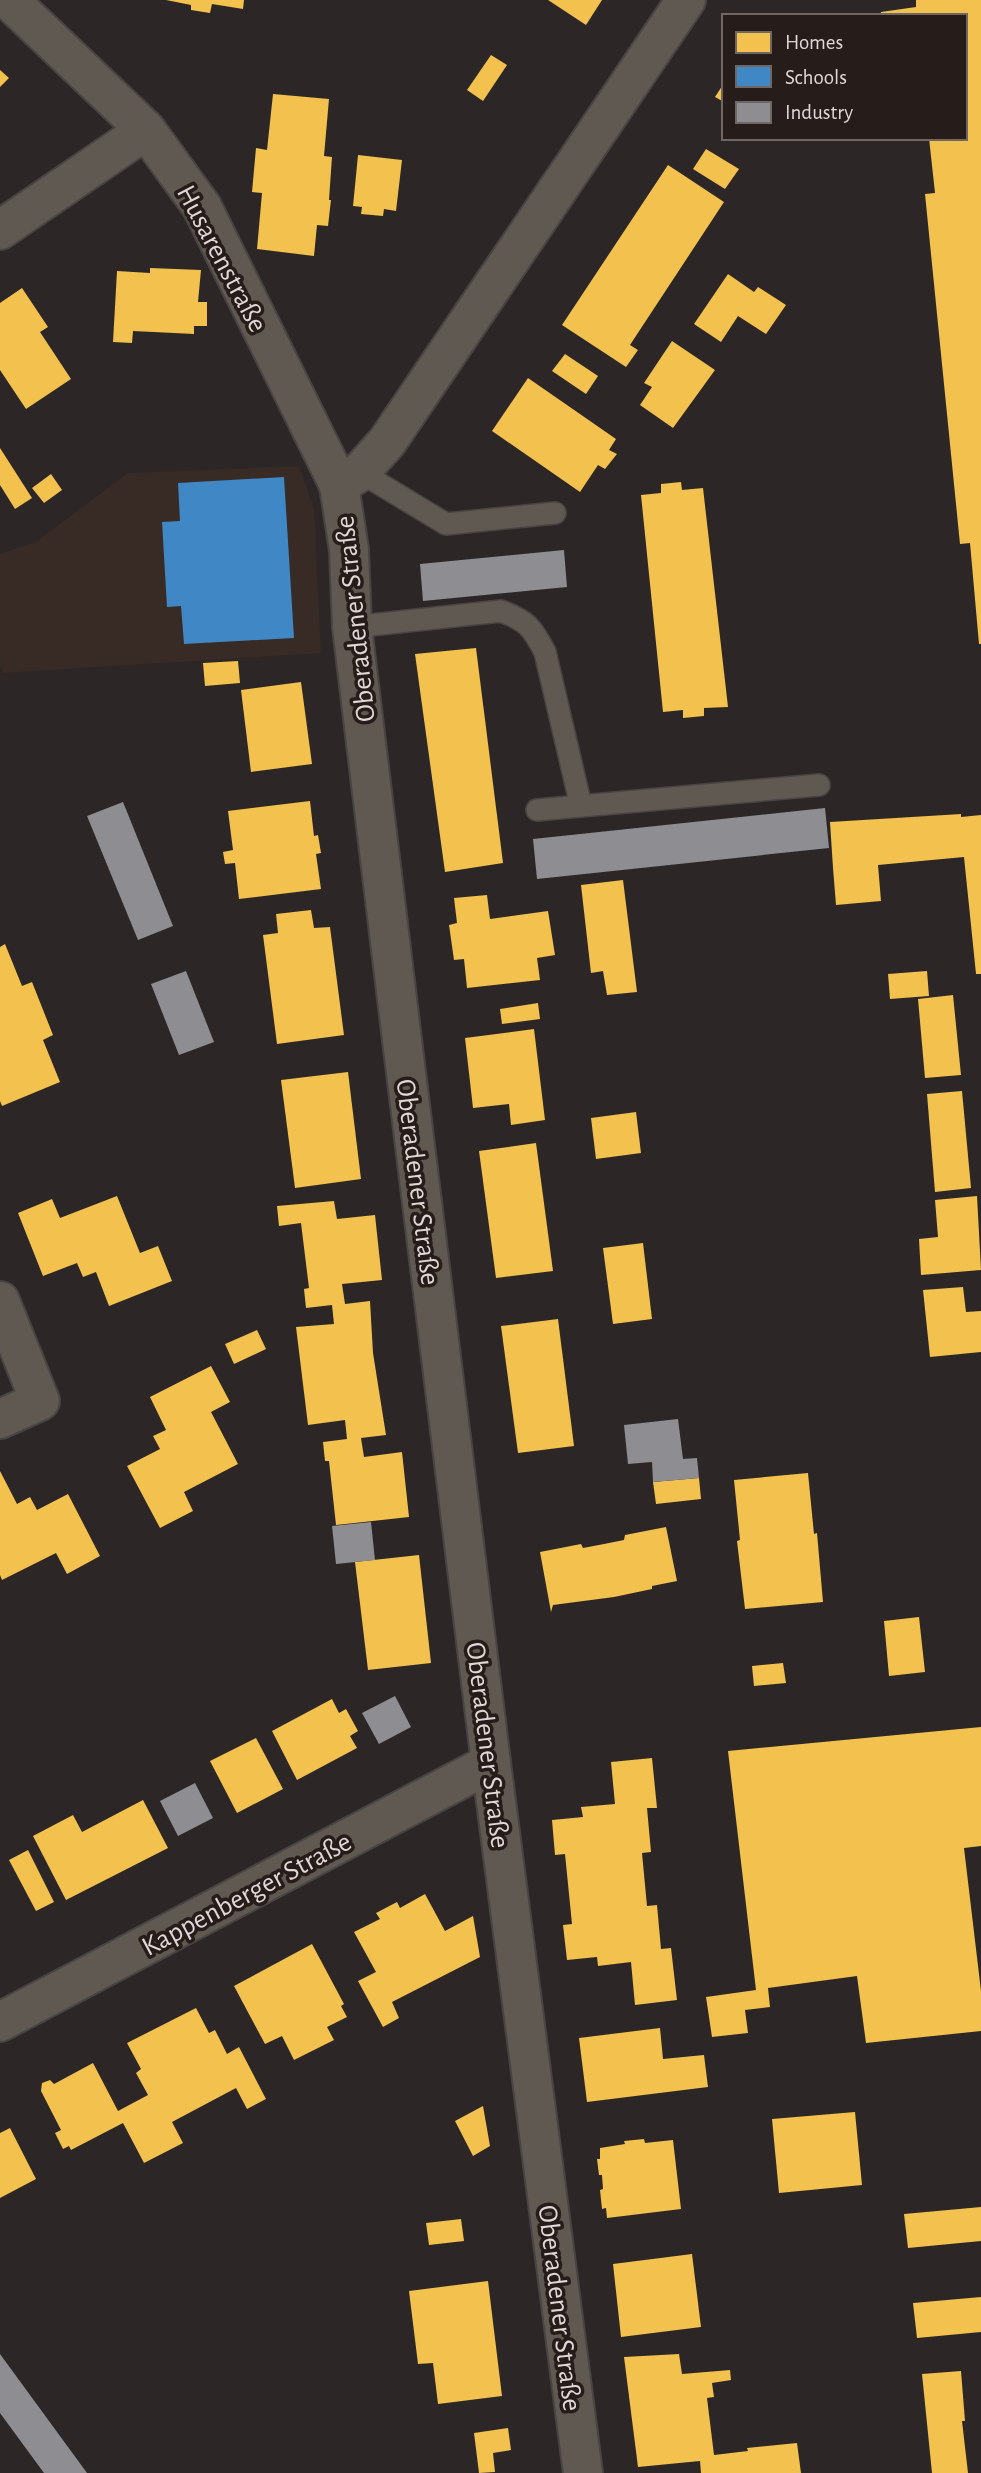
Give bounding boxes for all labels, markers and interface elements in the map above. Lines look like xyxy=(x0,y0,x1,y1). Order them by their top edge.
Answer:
legend xyxy=(722,14,967,140)
text: Homes xyxy=(785,32,843,53)
text: Schools xyxy=(785,67,847,88)
text: Industry xyxy=(785,102,853,123)
street label: Husarenstraße xyxy=(171,181,272,337)
street label: Oberadener Straße xyxy=(331,514,381,723)
street label: Oberadener Straße xyxy=(390,1078,444,1287)
street label: Oberadener Straße xyxy=(460,1641,514,1850)
street label: Kappenberger Straße xyxy=(138,1828,356,1962)
street label: Oberadener Straße xyxy=(532,2204,586,2413)

